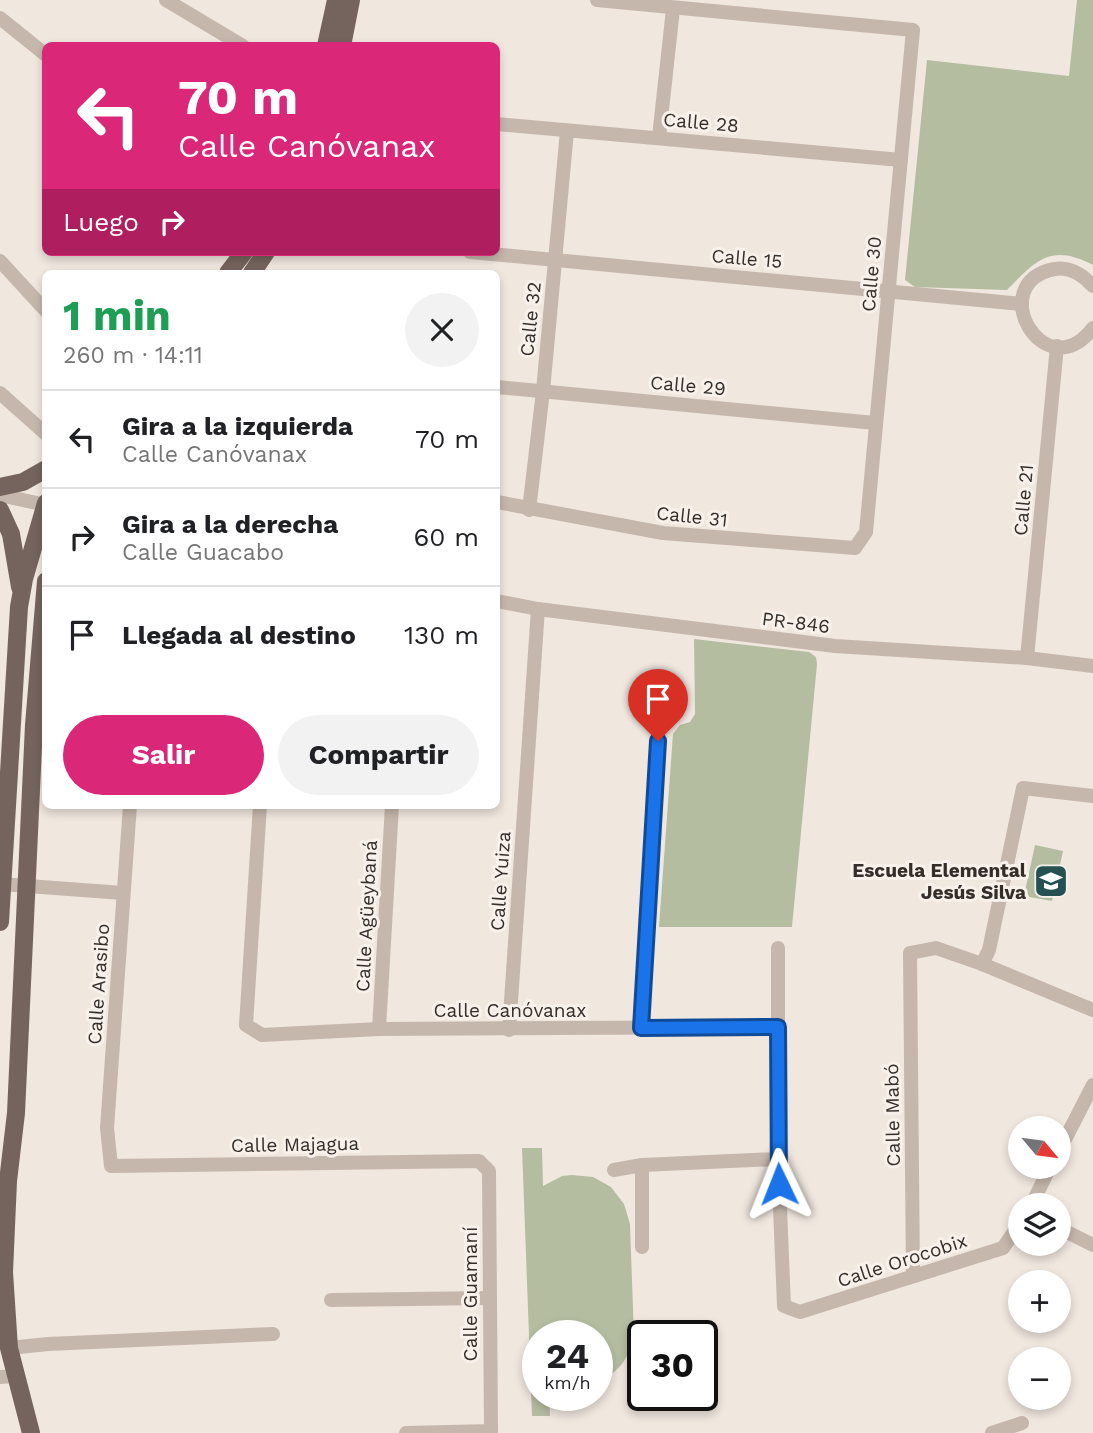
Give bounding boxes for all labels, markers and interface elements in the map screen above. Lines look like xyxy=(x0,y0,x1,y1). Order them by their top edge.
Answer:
text: 70 m xyxy=(178,68,298,126)
icon: left xyxy=(63,70,154,161)
street label: Calle 28 xyxy=(662,108,740,137)
text: Calle Canóvanax xyxy=(178,127,435,165)
icon: right xyxy=(153,203,191,241)
text: Luego xyxy=(63,207,139,237)
street label: Calle 30 xyxy=(857,235,886,313)
street label: Calle 15 xyxy=(711,244,783,273)
street label: Calle 32 xyxy=(515,281,546,358)
text: 1 min xyxy=(63,291,171,340)
button: close xyxy=(405,293,479,367)
text: 260 m · 14:11 xyxy=(63,342,203,369)
street label: Calle 29 xyxy=(649,371,727,400)
text: Gira a la izquierda xyxy=(122,411,353,441)
icon: left xyxy=(63,420,101,458)
text: 70 m xyxy=(415,424,479,454)
text: Calle Canóvanax xyxy=(122,441,307,468)
street label: Calle 21 xyxy=(1009,463,1038,537)
street label: Calle 31 xyxy=(655,501,729,532)
text: Gira a la derecha xyxy=(122,509,338,539)
icon: right xyxy=(63,518,101,556)
text: 60 m xyxy=(413,522,479,552)
text: Calle Guacabo xyxy=(122,539,284,566)
street label: PR-846 xyxy=(761,607,831,638)
icon: arrive xyxy=(63,616,101,654)
text: Llegada al destino xyxy=(122,620,356,650)
text: 130 m xyxy=(404,620,479,650)
pin xyxy=(628,669,688,741)
icon: arrive xyxy=(639,680,677,718)
button: Salir xyxy=(63,715,264,795)
button: Compartir xyxy=(278,715,479,795)
street label: Calle Yuiza xyxy=(486,830,515,932)
street label: Calle Agüeybaná xyxy=(351,839,382,993)
place label: Escuela Elemental Jesús Silva xyxy=(852,859,1027,904)
school or university icon: Escuela Elemental Jesús Silva xyxy=(1032,862,1070,900)
street label: Calle Arasibo xyxy=(83,923,114,1045)
street label: Calle Canóvanax xyxy=(434,999,586,1022)
street label: Calle Mabó xyxy=(880,1063,905,1167)
north arrow xyxy=(1008,1116,1071,1180)
map controls xyxy=(1008,1116,1071,1410)
street label: Calle Majagua xyxy=(231,1132,360,1157)
position arrow xyxy=(742,1147,816,1221)
button: layers xyxy=(1008,1193,1071,1256)
street label: Calle Guamaní xyxy=(459,1227,482,1361)
street label: Calle Orocobix xyxy=(834,1229,970,1292)
button: + xyxy=(1008,1270,1071,1333)
speed limit sign: 30 xyxy=(627,1320,718,1411)
text: 24 xyxy=(546,1335,589,1377)
button: − xyxy=(1008,1347,1071,1410)
text: km/h xyxy=(544,1372,591,1393)

